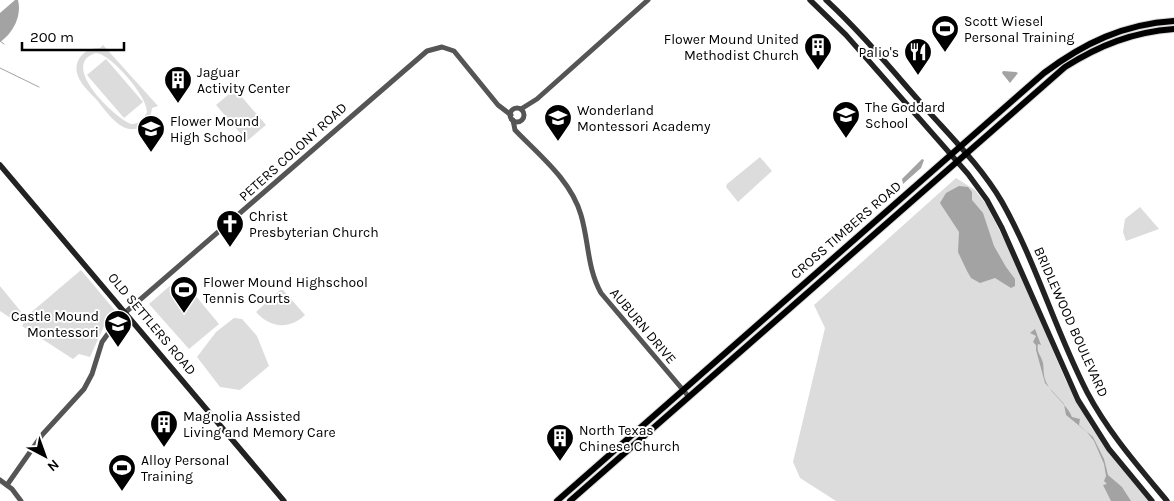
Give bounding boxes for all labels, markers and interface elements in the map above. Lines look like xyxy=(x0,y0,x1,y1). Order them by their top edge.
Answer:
place label: Scott Wiesel Personal Training xyxy=(964,13,1074,46)
sports icon: Scott Wiesel Personal Training xyxy=(930,14,960,53)
scale bar xyxy=(22,20,125,52)
text: 200 m xyxy=(30,28,74,46)
place label: Flower Mound United Methodist Church xyxy=(664,31,799,64)
building icon: Flower Mound United Methodist Church xyxy=(803,32,833,71)
restaurant icon: Palio's xyxy=(903,37,933,76)
place label: Palio's xyxy=(859,44,899,61)
place label: Jaguar Activity Center xyxy=(197,64,291,97)
building icon: Jaguar Activity Center xyxy=(163,65,193,104)
street label: PETERS COLONY ROAD xyxy=(235,99,351,205)
place label: The Goddard School xyxy=(865,99,945,132)
school or university icon: The Goddard School xyxy=(831,100,861,139)
place label: Wonderland Montessori Academy xyxy=(577,102,711,135)
school or university icon: Wonderland Montessori Academy xyxy=(543,103,573,142)
place label: Flower Mound High School xyxy=(170,113,259,146)
school or university icon: Flower Mound High School xyxy=(136,114,166,153)
street label: CROSS TIMBERS ROAD xyxy=(787,177,905,283)
place label: Christ Presbyterian Church xyxy=(249,208,379,241)
church icon: Christ Presbyterian Church xyxy=(215,209,245,248)
street label: BRIDLEWOOD BOULEVARD xyxy=(1030,244,1112,400)
street label: OLD SETTLERS ROAD xyxy=(104,269,200,379)
place label: Flower Mound Highschool Tennis Courts xyxy=(203,274,368,307)
sports icon: Flower Mound Highschool Tennis Courts xyxy=(169,275,199,314)
street label: AUBURN DRIVE xyxy=(606,285,680,367)
place label: Castle Mound Montessori xyxy=(11,308,99,341)
school or university icon: Castle Mound Montessori xyxy=(103,309,133,348)
place label: Magnolia Assisted Living and Memory Care xyxy=(183,408,336,441)
building icon: Magnolia Assisted Living and Memory Care xyxy=(149,409,179,448)
place label: North Texas Chinese Church xyxy=(579,422,680,455)
building icon: North Texas Chinese Church xyxy=(545,423,575,462)
north arrow xyxy=(20,431,70,481)
place label: Alloy Personal Training xyxy=(141,452,229,485)
sports icon: Alloy Personal Training xyxy=(107,453,137,492)
text: N xyxy=(44,456,63,475)

